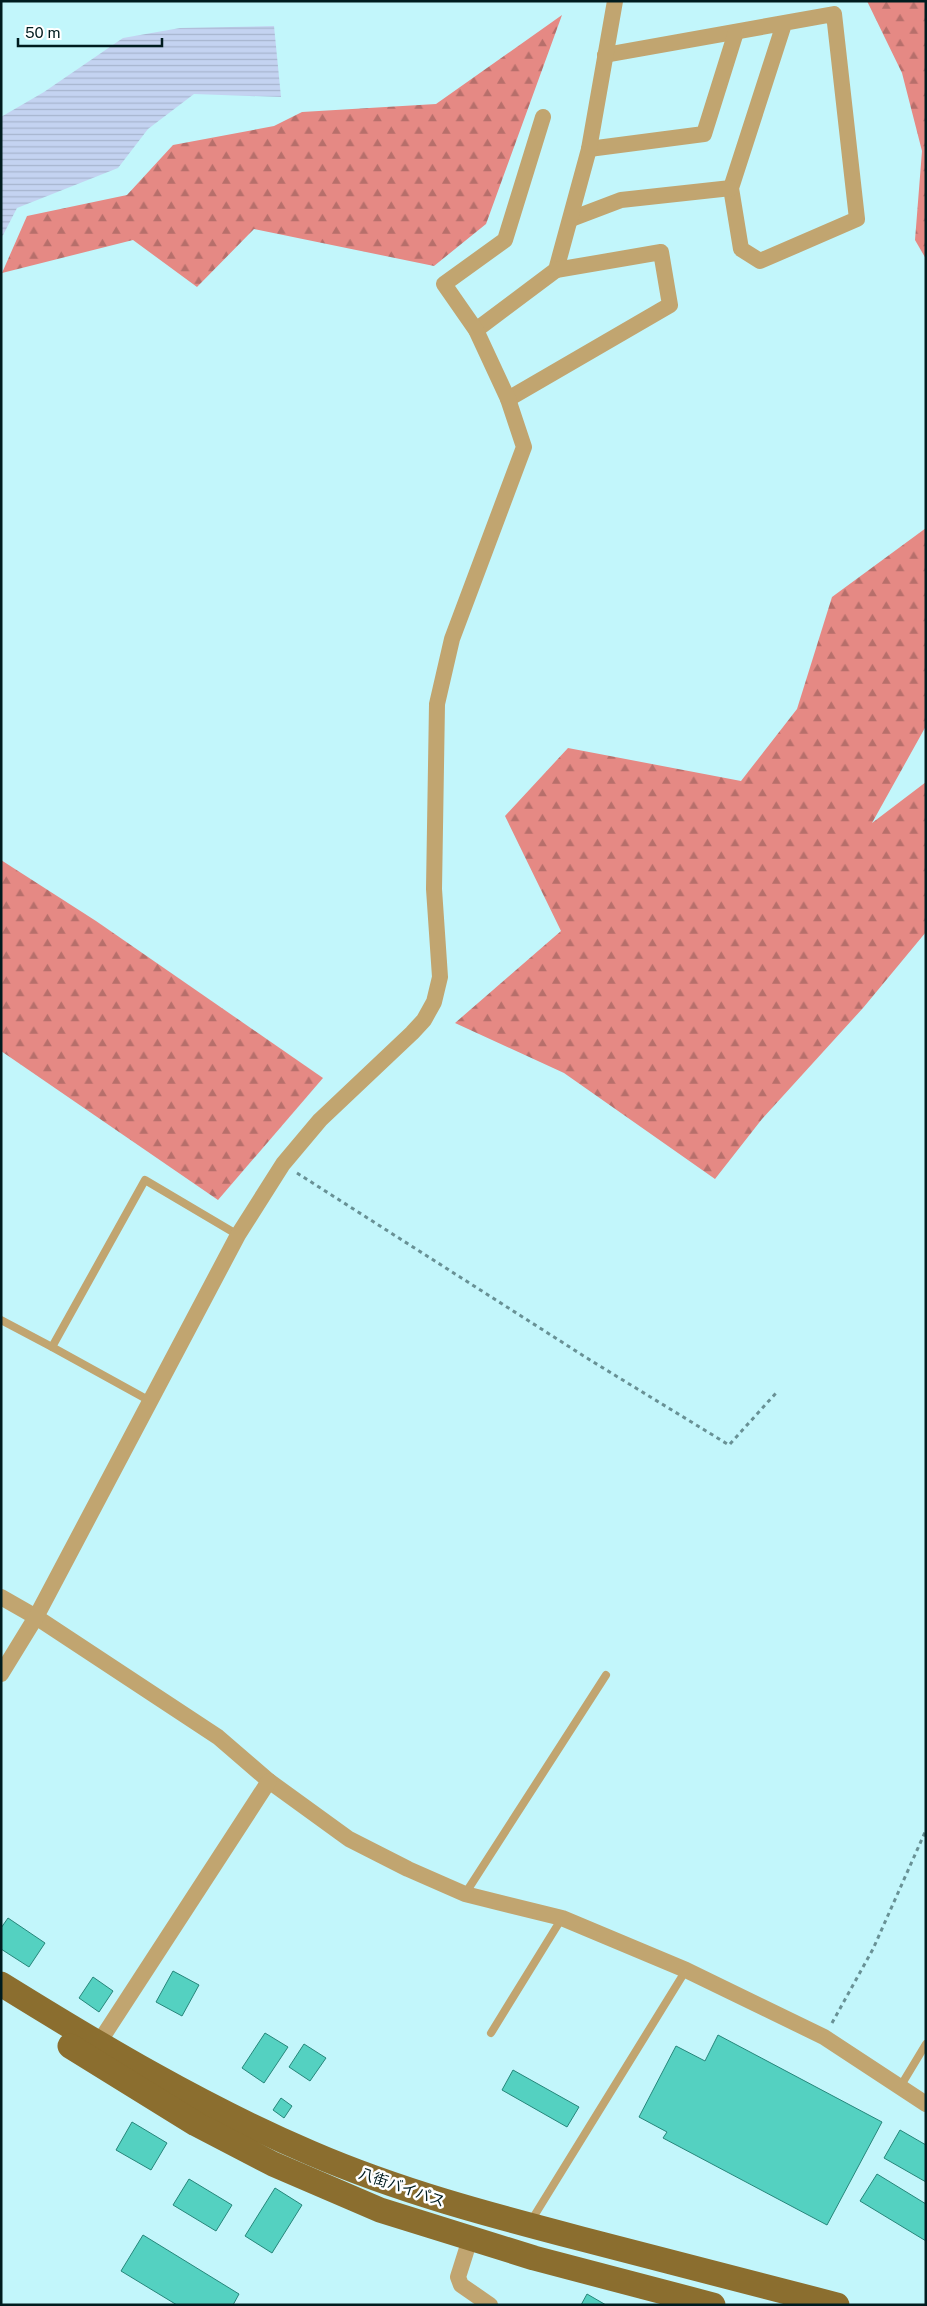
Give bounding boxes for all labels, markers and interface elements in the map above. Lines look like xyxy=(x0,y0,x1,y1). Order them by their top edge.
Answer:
scale bar xyxy=(18,15,161,47)
text: 50 m xyxy=(25,24,60,41)
street label: 八街バイパス xyxy=(357,2164,447,2210)

